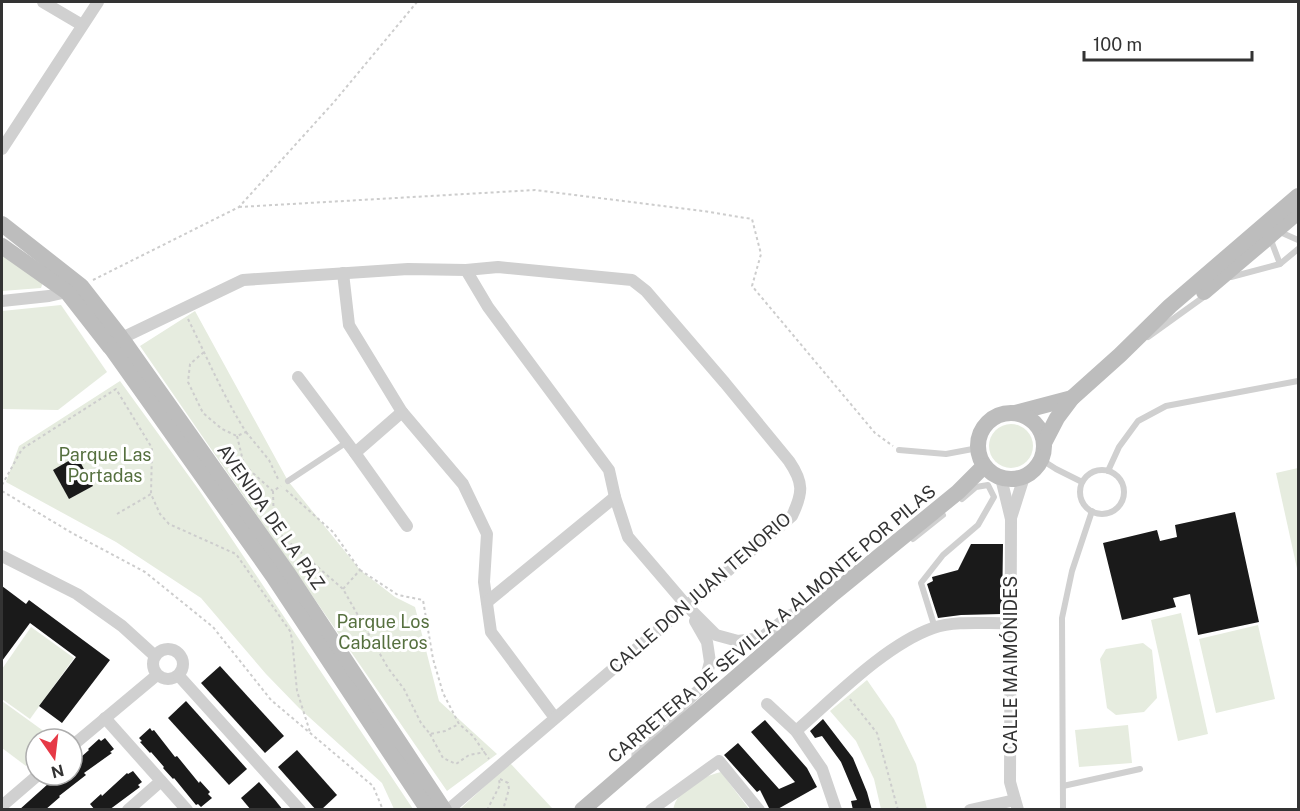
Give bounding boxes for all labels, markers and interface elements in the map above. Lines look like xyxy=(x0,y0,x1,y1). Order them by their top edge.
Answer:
scale bar xyxy=(1084,24,1252,62)
text: 100 m xyxy=(1093,34,1142,55)
street label: AVENIDA DE LA PAZ xyxy=(213,440,329,593)
park label: Parque Las Portadas xyxy=(59,444,151,486)
street label: CARRETERA DE SEVILLA A ALMONTE POR PILAS xyxy=(604,480,940,767)
street label: CALLE DON JUAN TENORIO xyxy=(605,508,795,677)
street label: CALLE MAIMÓNIDES xyxy=(999,576,1021,754)
park label: Parque Los Caballeros xyxy=(336,611,430,653)
north arrow xyxy=(24,727,84,787)
text: N xyxy=(49,760,66,782)

